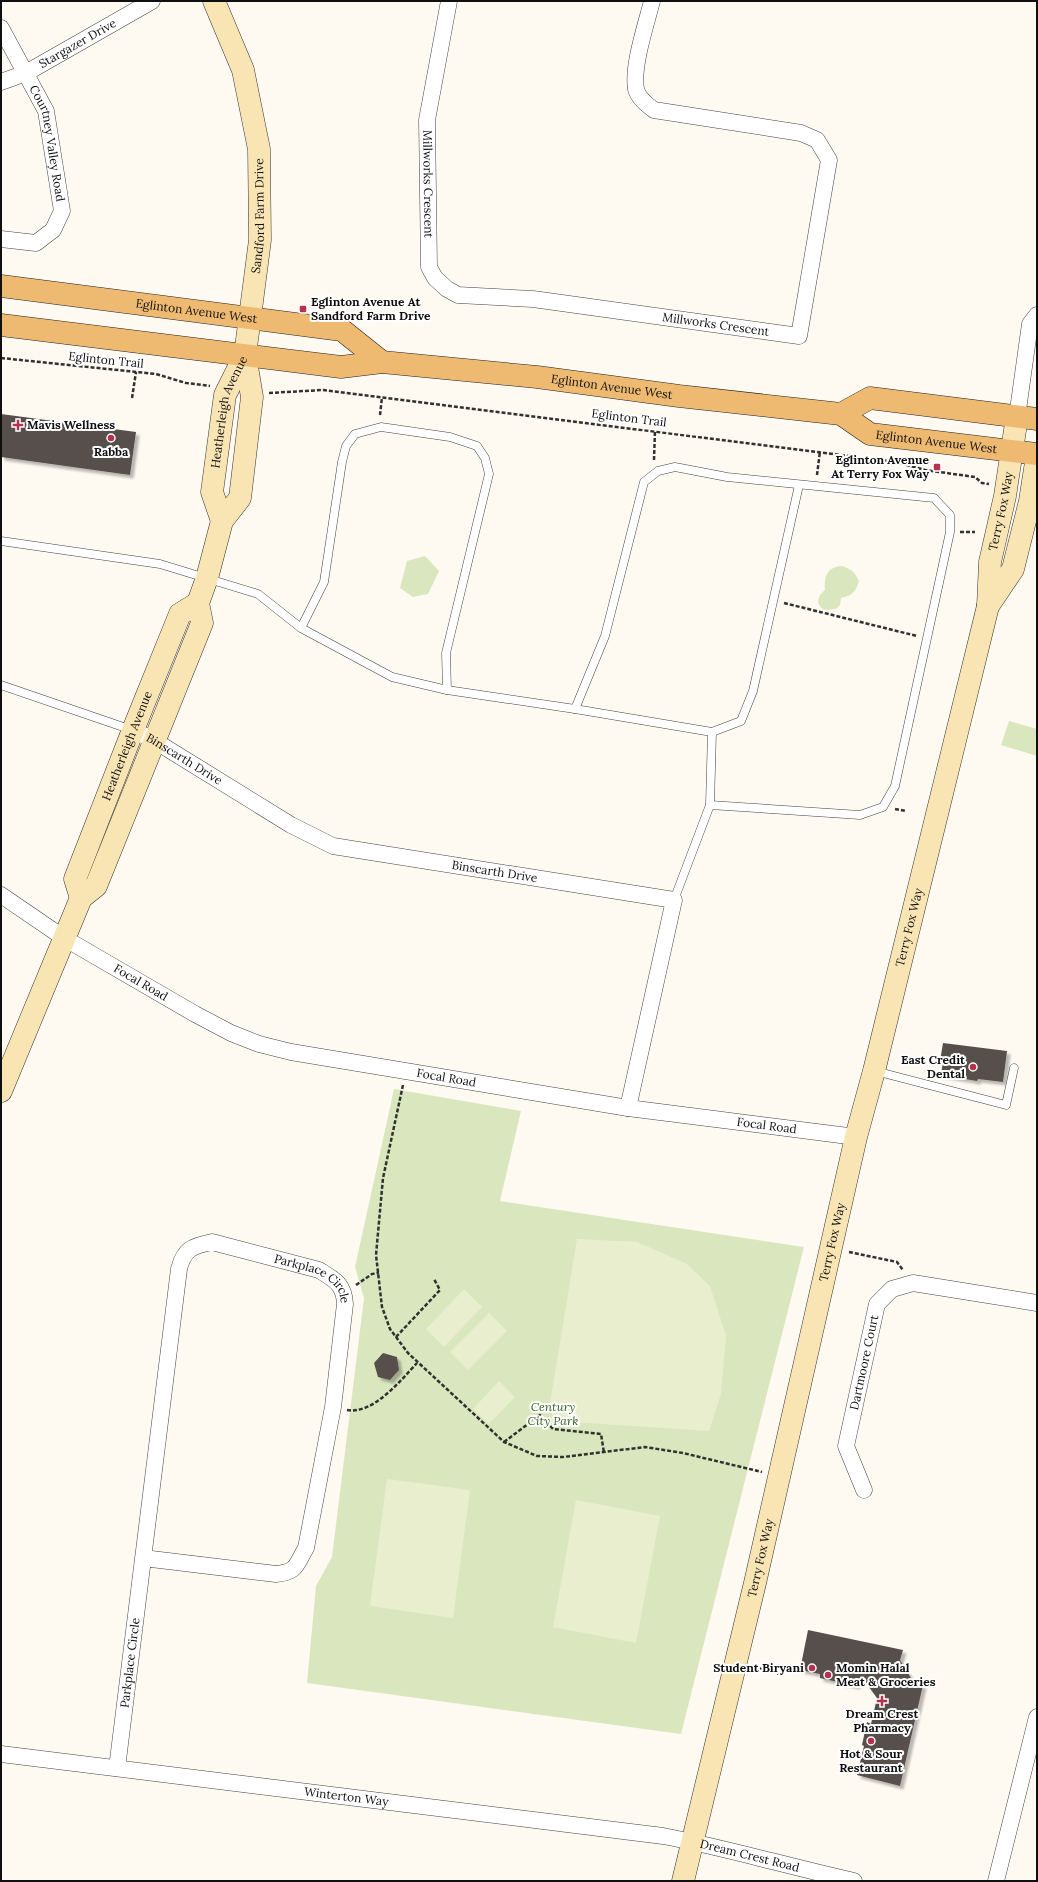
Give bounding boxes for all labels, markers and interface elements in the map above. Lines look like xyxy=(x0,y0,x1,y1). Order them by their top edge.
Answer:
street label: Stargazer Drive xyxy=(36,15,119,71)
street label: Courtney Valley Road xyxy=(26,82,68,202)
street label: Millworks Crescent xyxy=(420,130,437,238)
street label: Sandford Farm Drive xyxy=(248,158,267,274)
place label: Eglinton Avenue At Sandford Farm Drive xyxy=(311,294,431,323)
street label: Eglinton Avenue West xyxy=(135,295,258,326)
marker: Eglinton Avenue At Sandford Farm Drive xyxy=(298,304,308,314)
street label: Millworks Crescent xyxy=(661,309,771,339)
street label: Eglinton Trail xyxy=(68,348,144,371)
street label: Heatherleigh Avenue xyxy=(207,353,251,469)
street label: Eglinton Avenue West xyxy=(550,371,674,402)
street label: Eglinton Trail xyxy=(591,405,668,430)
place label: Mavis Wellness xyxy=(27,417,115,432)
marker: Mavis Wellness xyxy=(12,419,24,431)
street label: Eglinton Avenue West xyxy=(875,427,999,456)
marker: Rabba xyxy=(106,433,116,443)
place label: Rabba xyxy=(94,444,129,459)
place label: Eglinton Avenue At Terry Fox Way xyxy=(831,452,930,481)
marker: Eglinton Avenue At Terry Fox Way xyxy=(932,462,942,472)
street label: Terry Fox Way xyxy=(985,470,1016,552)
street label: Heatherleigh Avenue xyxy=(98,688,155,802)
street label: Binscarth Drive xyxy=(144,730,226,788)
street label: Binscarth Drive xyxy=(451,857,539,885)
street label: Terry Fox Way xyxy=(892,886,926,968)
street label: Focal Road xyxy=(111,960,171,1004)
place label: East Credit Dental xyxy=(901,1052,966,1081)
marker: East Credit Dental xyxy=(968,1062,978,1072)
street label: Focal Road xyxy=(415,1065,477,1090)
street label: Focal Road xyxy=(736,1114,798,1136)
street label: Terry Fox Way xyxy=(815,1201,848,1283)
street label: Parkplace Circle xyxy=(273,1251,353,1304)
street label: Dartmoore Court xyxy=(846,1313,882,1411)
park label: Century City Park xyxy=(528,1399,578,1428)
street label: Terry Fox Way xyxy=(744,1517,776,1599)
street label: Parkplace Circle xyxy=(117,1616,143,1709)
place label: Student Biryani xyxy=(713,1660,804,1675)
place label: Momin Halal Meat & Groceries xyxy=(836,1660,936,1689)
marker: Student Biryani xyxy=(807,1663,817,1673)
marker: Momin Halal Meat & Groceries xyxy=(823,1670,833,1680)
marker: Dream Crest Pharmacy xyxy=(877,1696,887,1706)
place label: Dream Crest Pharmacy xyxy=(846,1706,919,1735)
marker: Hot & Sour Restaurant xyxy=(866,1736,876,1746)
place label: Hot & Sour Restaurant xyxy=(839,1746,904,1775)
street label: Winterton Way xyxy=(303,1784,390,1809)
street label: Dream Crest Road xyxy=(699,1836,801,1875)

